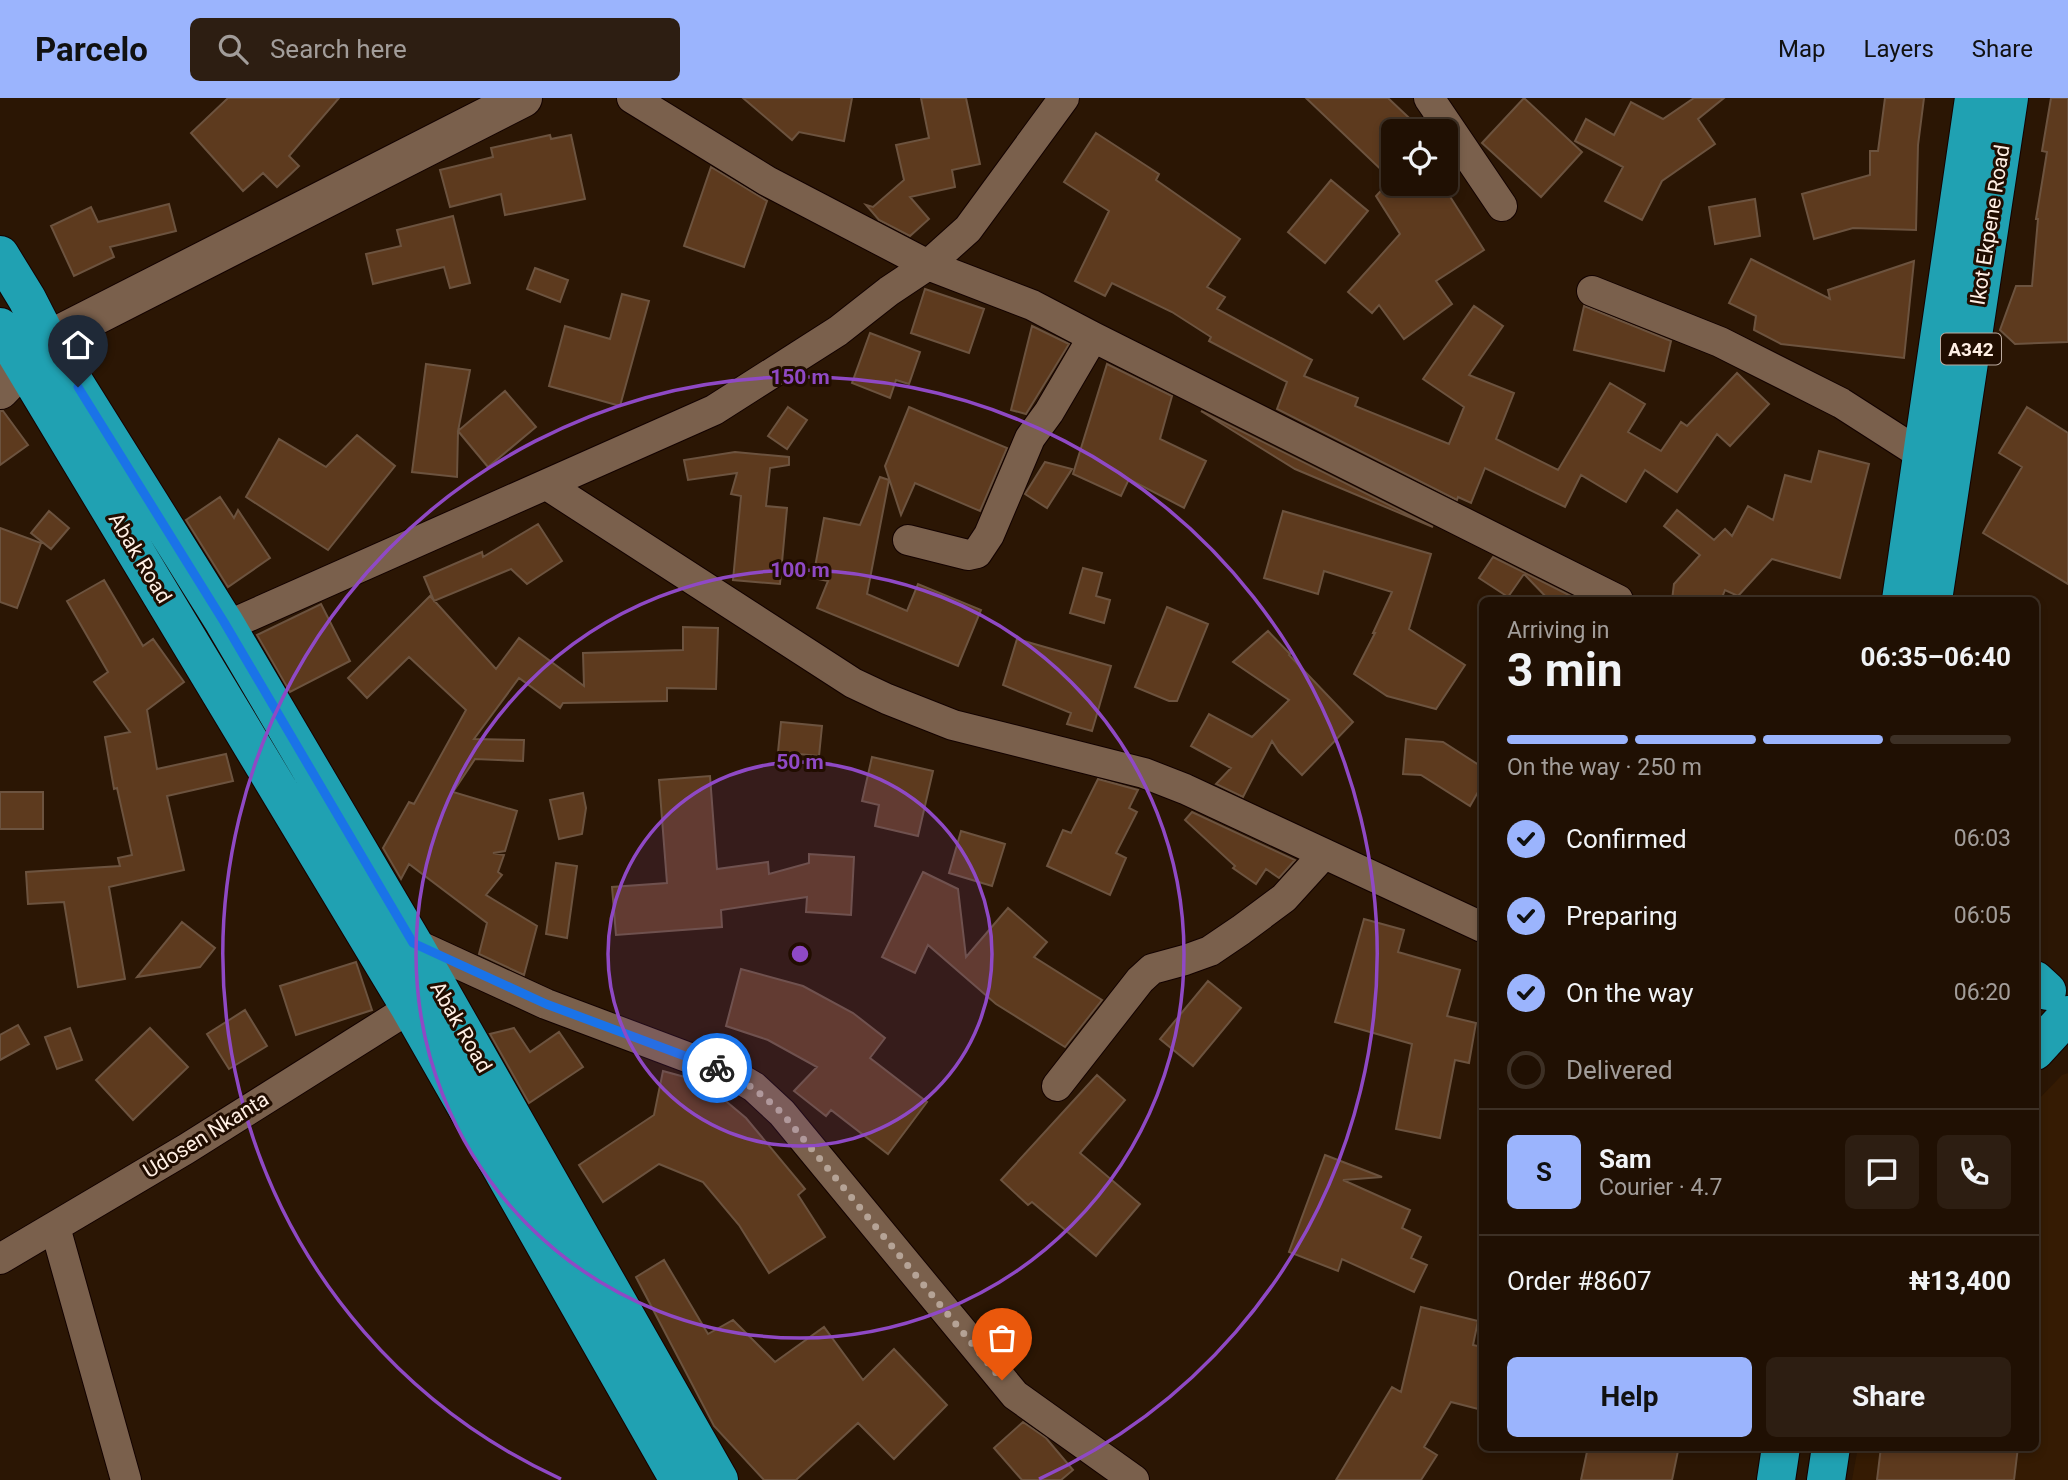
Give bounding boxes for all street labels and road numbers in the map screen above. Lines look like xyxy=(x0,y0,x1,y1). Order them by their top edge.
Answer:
street label: Ikot Ekpene Road xyxy=(1965,143,2015,307)
road number: A342 xyxy=(1941,333,2001,364)
street label: Abak Road xyxy=(104,509,176,607)
street label: Abak Road xyxy=(425,977,497,1077)
street label: Udosen Nkanta xyxy=(139,1087,273,1183)

